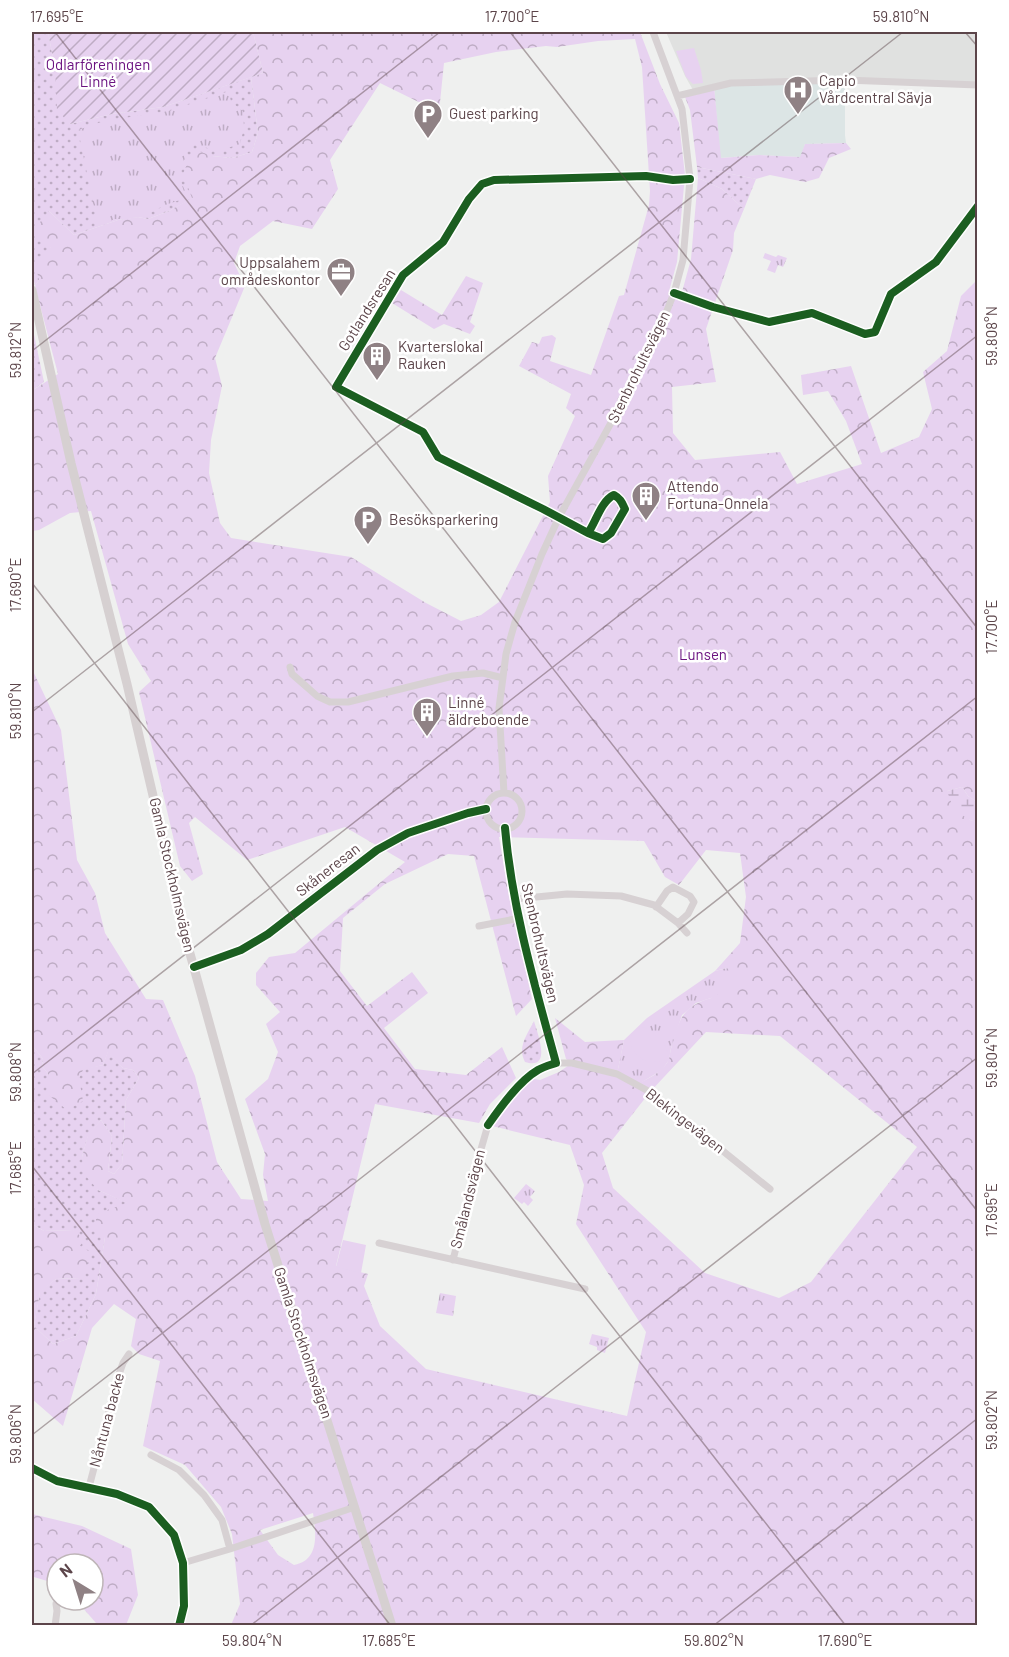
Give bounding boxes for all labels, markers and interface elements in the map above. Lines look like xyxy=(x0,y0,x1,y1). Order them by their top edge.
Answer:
text: 17.695°E xyxy=(30,7,84,25)
text: 17.700°E xyxy=(485,7,539,25)
text: 59.810°N xyxy=(873,7,929,25)
park label: Odlarföreningen Linné xyxy=(46,55,150,90)
place label: Capio Vårdcentral Sävja xyxy=(819,71,932,106)
hospital icon: Capio Vårdcentral Sävja xyxy=(782,74,814,116)
parking icon: Guest parking xyxy=(412,98,444,140)
place label: Guest parking xyxy=(449,104,539,122)
place label: Uppsalahem områdeskontor xyxy=(221,253,321,288)
office icon: Uppsalahem områdeskontor xyxy=(325,256,357,298)
street label: Gotlandsresan xyxy=(334,265,399,354)
text: 59.808°N xyxy=(982,306,1000,366)
street label: Stenbrohultsvägen xyxy=(603,308,673,425)
text: 59.812°N xyxy=(6,322,24,378)
place label: Kvarterslokal Rauken xyxy=(398,337,483,372)
building icon: Kvarterslokal Rauken xyxy=(361,340,393,382)
place label: Attendo Fortuna-Onnela xyxy=(667,477,768,512)
building icon: Attendo Fortuna-Onnela xyxy=(630,480,662,522)
parking icon: Besöksparkering xyxy=(352,504,384,546)
place label: Besöksparkering xyxy=(389,510,498,528)
text: 17.690°E xyxy=(6,558,24,612)
text: 17.700°E xyxy=(982,600,1000,654)
park label: Lunsen xyxy=(679,645,727,663)
text: 59.810°N xyxy=(6,683,24,739)
place label: Linné äldreboende xyxy=(448,693,529,728)
building icon: Linné äldreboende xyxy=(411,696,443,738)
street label: Gamla Stockholmsvägen xyxy=(146,796,200,954)
street label: Skåneresan xyxy=(292,839,363,900)
street label: Stenbrohultsvägen xyxy=(518,881,564,1004)
text: 59.804°N xyxy=(982,1028,1000,1088)
text: 59.808°N xyxy=(6,1042,24,1102)
street label: Blekingevägen xyxy=(643,1084,729,1156)
text: 17.685°E xyxy=(6,1141,24,1195)
street label: Smålandsvägen xyxy=(446,1147,488,1250)
text: 17.695°E xyxy=(982,1183,1000,1237)
street label: Gamla Stockholmsvägen xyxy=(271,1265,337,1421)
street label: Nåntuna backe xyxy=(85,1371,127,1469)
text: 59.802°N xyxy=(982,1390,1000,1450)
text: 59.806°N xyxy=(6,1404,24,1464)
north arrow xyxy=(45,1552,105,1612)
text: N xyxy=(55,1559,75,1581)
text: 59.804°N xyxy=(222,1631,282,1649)
text: 17.685°E xyxy=(362,1631,416,1649)
text: 59.802°N xyxy=(684,1631,744,1649)
text: 17.690°E xyxy=(818,1631,872,1649)

